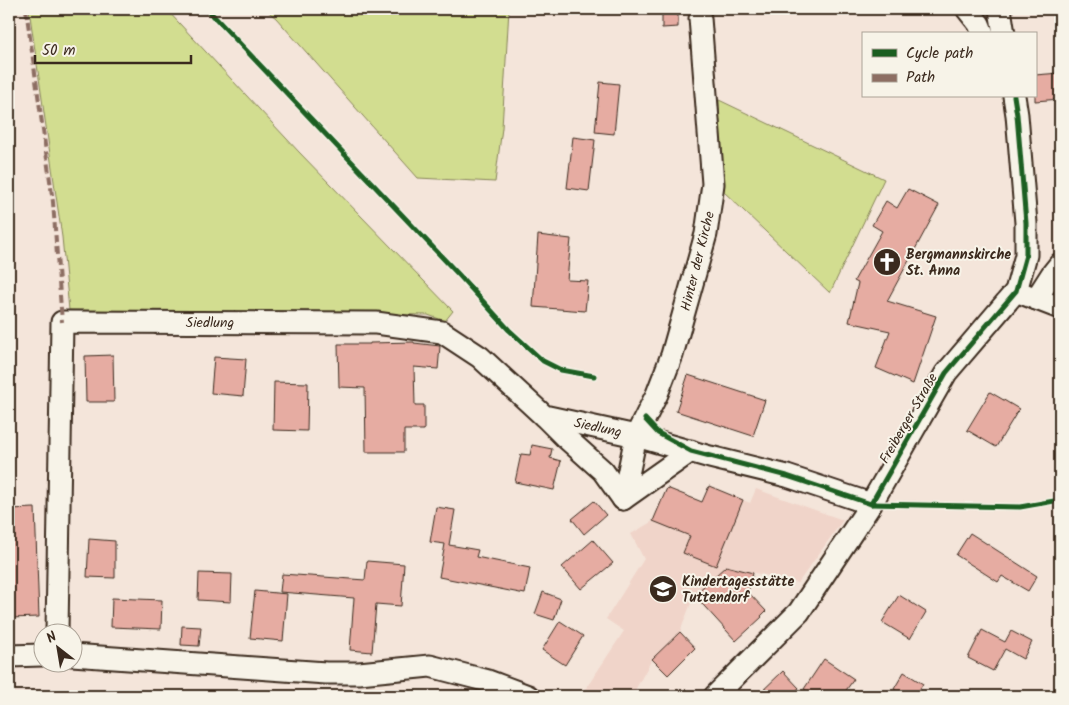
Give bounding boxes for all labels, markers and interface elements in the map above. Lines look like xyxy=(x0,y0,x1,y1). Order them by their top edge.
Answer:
scale bar xyxy=(35,32,191,64)
legend xyxy=(862,32,1036,98)
text: 50 m xyxy=(42,39,76,63)
text: Cycle path xyxy=(906,42,973,66)
text: Path xyxy=(906,66,935,90)
street label: Hinter der Kirche xyxy=(675,208,721,313)
place label: Bergmannskirche St. Anna xyxy=(906,244,1011,282)
church icon: Bergmannskirche St. Anna xyxy=(872,247,902,277)
street label: Siedlung xyxy=(186,312,234,334)
street label: Freiberger Straße xyxy=(874,368,944,468)
street label: Siedlung xyxy=(572,412,624,444)
place label: Kindertagesstätte Tuttendorf xyxy=(682,571,795,609)
school or university icon: Kindertagesstätte Tuttendorf xyxy=(648,574,678,604)
north arrow xyxy=(32,622,82,672)
text: N xyxy=(42,626,61,649)

